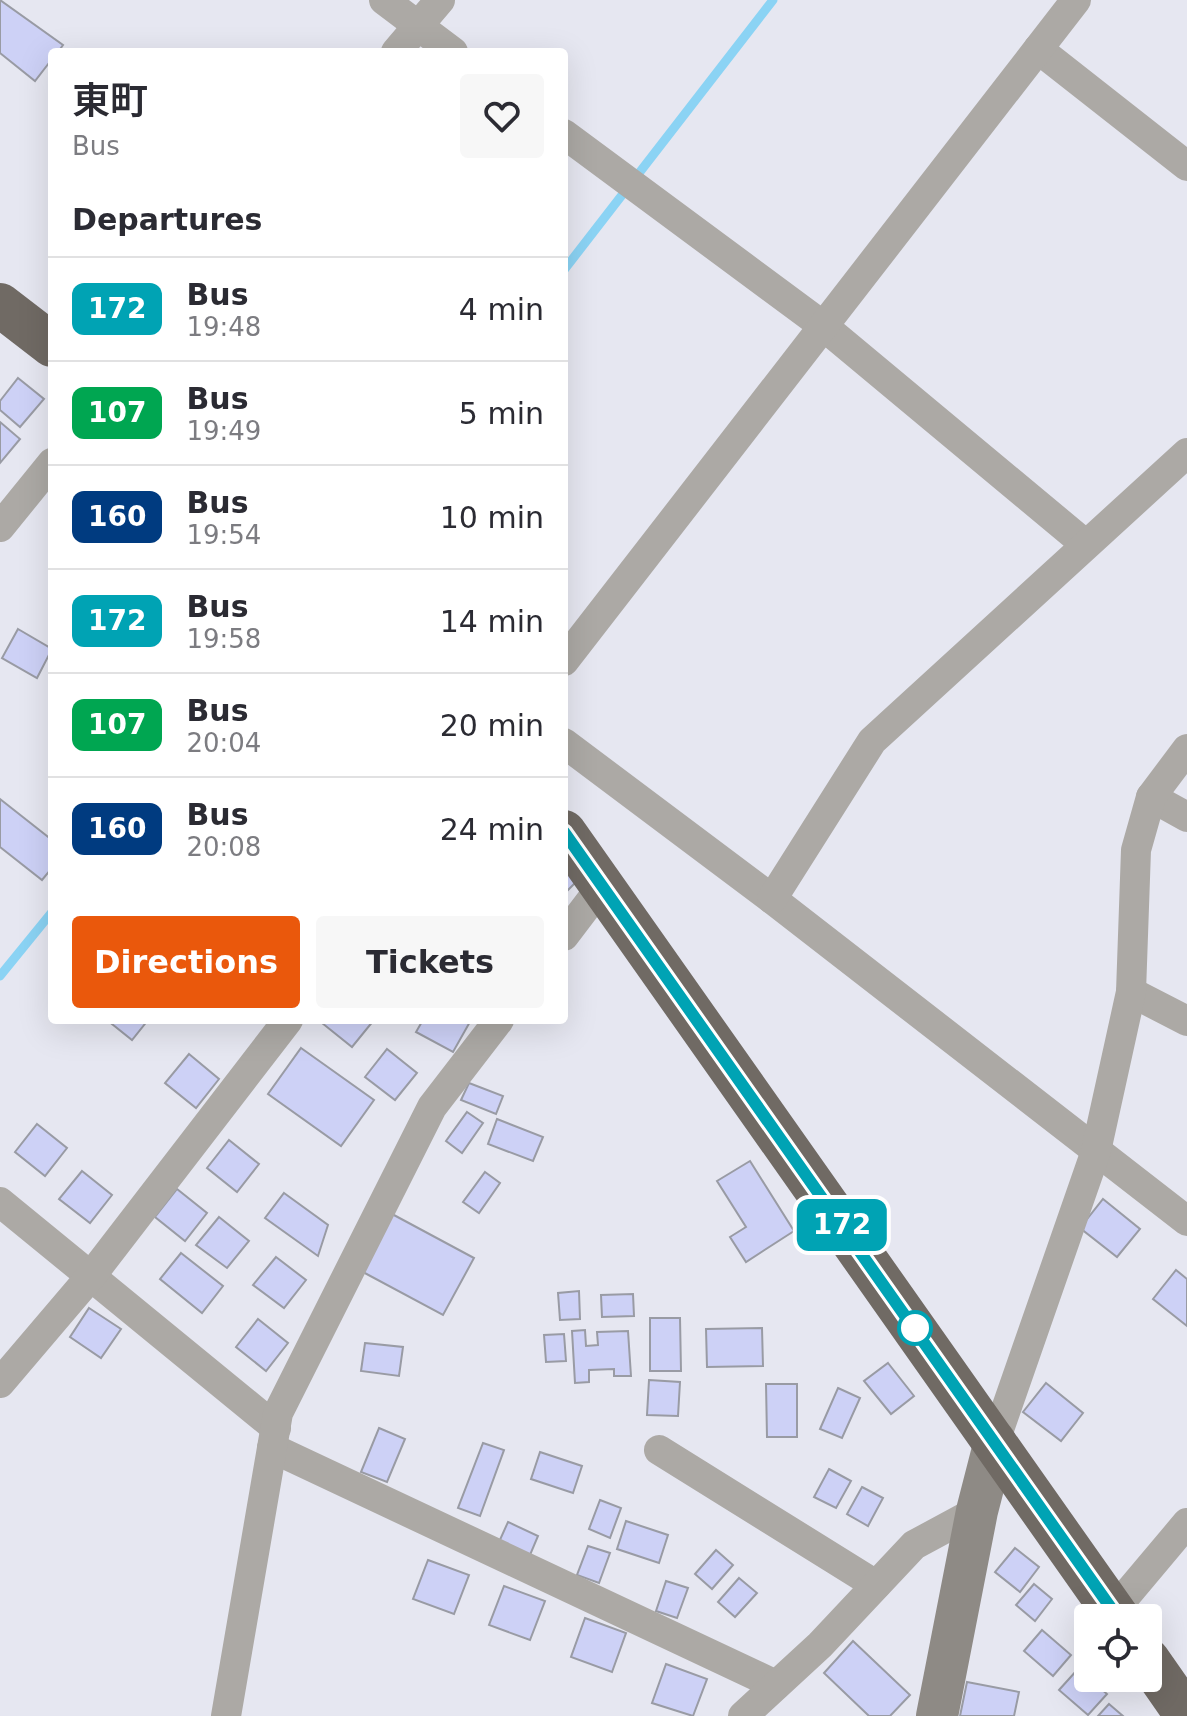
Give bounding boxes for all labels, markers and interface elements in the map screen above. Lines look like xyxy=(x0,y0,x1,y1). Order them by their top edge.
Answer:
button: heart xyxy=(460,74,544,158)
text: 東町 xyxy=(72,79,148,123)
text: Bus xyxy=(72,131,120,161)
text: Departures xyxy=(72,202,262,237)
text: Bus xyxy=(186,277,249,312)
text: 172 xyxy=(88,292,146,325)
text: 4 min xyxy=(459,292,544,327)
text: 19:48 xyxy=(186,312,261,342)
text: Bus xyxy=(186,381,249,416)
text: 107 xyxy=(88,396,146,429)
text: 5 min xyxy=(459,396,544,431)
text: 19:49 xyxy=(186,416,261,446)
text: Bus xyxy=(186,485,249,520)
text: 160 xyxy=(88,500,146,533)
text: 10 min xyxy=(440,500,544,535)
text: 19:54 xyxy=(186,520,261,550)
text: Bus xyxy=(186,589,249,624)
text: 172 xyxy=(88,604,146,637)
text: 14 min xyxy=(440,604,544,639)
text: 19:58 xyxy=(186,624,261,654)
text: Bus xyxy=(186,693,249,728)
text: 107 xyxy=(88,708,146,741)
text: 20 min xyxy=(440,708,544,743)
text: 20:04 xyxy=(186,728,261,758)
text: Bus xyxy=(186,797,249,832)
text: 160 xyxy=(88,812,146,845)
text: 24 min xyxy=(440,812,544,847)
text: 20:08 xyxy=(186,832,261,862)
button: Directions xyxy=(72,916,300,1008)
button: Tickets xyxy=(316,916,544,1008)
line badge: 172 xyxy=(796,1199,888,1251)
text: 172 xyxy=(813,1208,871,1241)
unlabelled marker xyxy=(898,1311,932,1345)
map controls xyxy=(1074,1604,1162,1692)
button: locate xyxy=(1074,1604,1162,1692)

